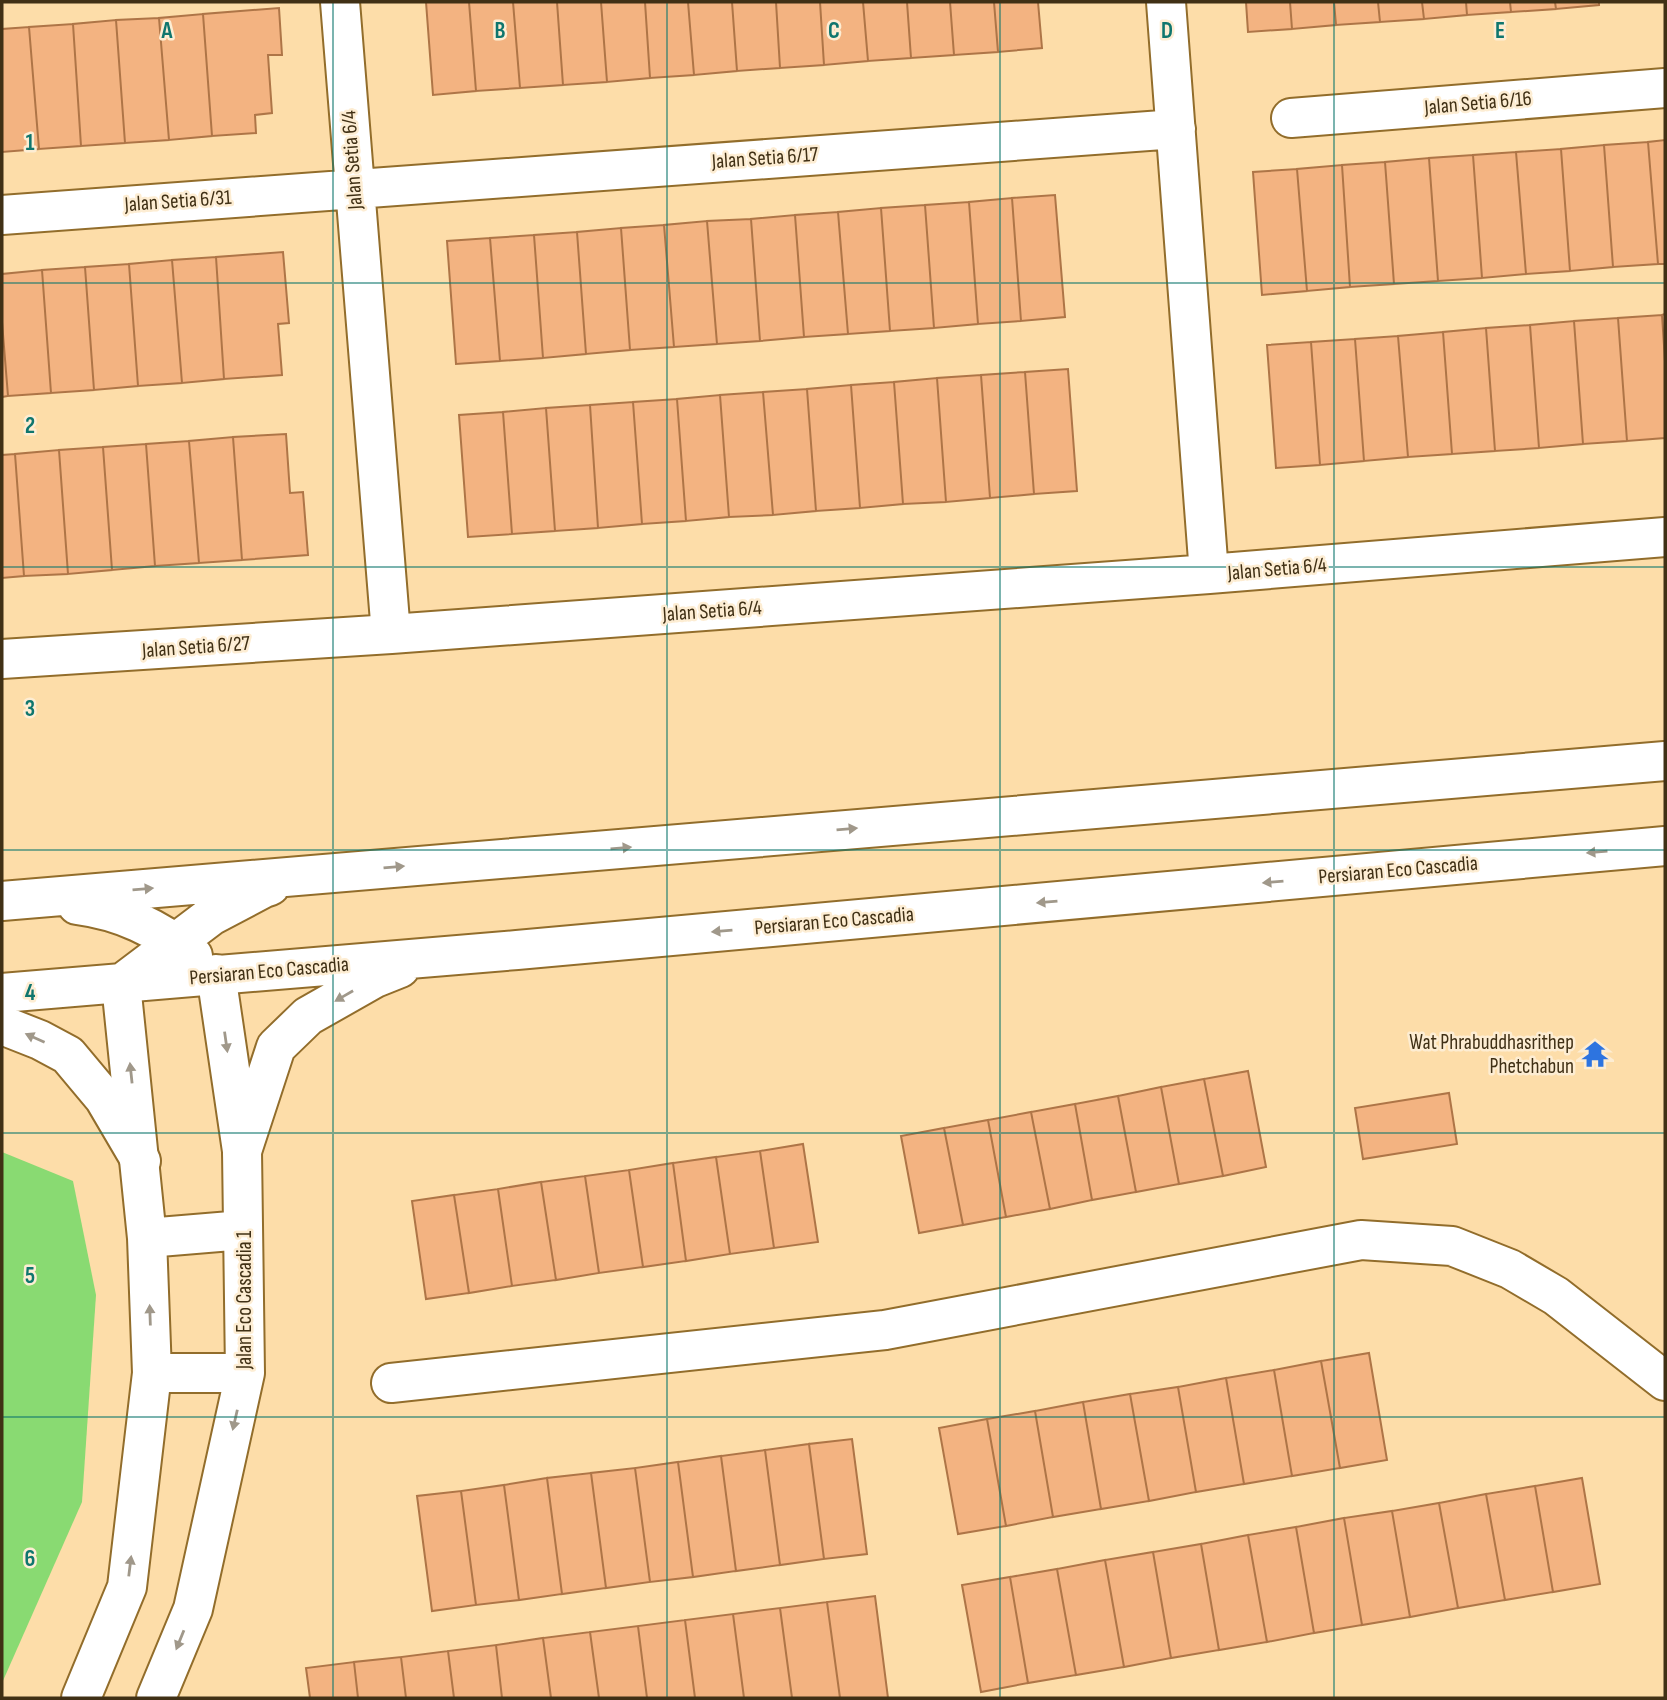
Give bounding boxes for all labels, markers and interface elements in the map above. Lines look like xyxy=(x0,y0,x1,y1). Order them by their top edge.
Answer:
text: A xyxy=(161,17,174,45)
text: B xyxy=(495,17,506,45)
text: C xyxy=(828,17,840,45)
text: D xyxy=(1161,17,1173,45)
text: E xyxy=(1495,17,1505,45)
street label: Jalan Setia 6/16 xyxy=(1422,86,1533,120)
street label: Jalan Setia 6/4 xyxy=(336,109,368,211)
text: 1 xyxy=(25,129,35,157)
street label: Jalan Setia 6/17 xyxy=(710,142,820,174)
street label: Jalan Setia 6/31 xyxy=(123,185,233,217)
text: 2 xyxy=(25,412,35,440)
street label: Jalan Setia 6/4 xyxy=(1226,552,1328,586)
street label: Jalan Setia 6/4 xyxy=(661,595,763,627)
street label: Jalan Setia 6/27 xyxy=(140,631,251,663)
text: 3 xyxy=(25,695,35,723)
one-way arrow xyxy=(837,824,859,835)
one-way arrow xyxy=(610,842,632,853)
one-way arrow xyxy=(1586,847,1608,858)
street label: Persiaran Eco Cascadia xyxy=(1317,851,1479,889)
one-way arrow xyxy=(383,861,405,872)
one-way arrow xyxy=(1262,876,1284,887)
one-way arrow xyxy=(132,883,154,894)
one-way arrow xyxy=(1035,897,1057,908)
street label: Persiaran Eco Cascadia xyxy=(753,902,915,940)
one-way arrow xyxy=(711,926,733,937)
street label: Persiaran Eco Cascadia xyxy=(188,952,350,990)
text: 4 xyxy=(25,979,36,1007)
one-way arrow xyxy=(334,990,353,1002)
place label: Wat Phrabuddhasrithep Phetchabun xyxy=(1409,1030,1574,1079)
one-way arrow xyxy=(221,1031,232,1053)
one-way arrow xyxy=(25,1032,45,1044)
temple icon: Wat Phrabuddhasrithep Phetchabun xyxy=(1580,1039,1610,1069)
one-way arrow xyxy=(125,1062,136,1084)
street label: Jalan Eco Cascadia 1 xyxy=(232,1230,257,1370)
text: 5 xyxy=(25,1262,35,1290)
one-way arrow xyxy=(144,1304,156,1326)
one-way arrow xyxy=(229,1409,240,1431)
text: 6 xyxy=(25,1545,35,1573)
one-way arrow xyxy=(124,1555,135,1577)
one-way arrow xyxy=(174,1630,185,1651)

